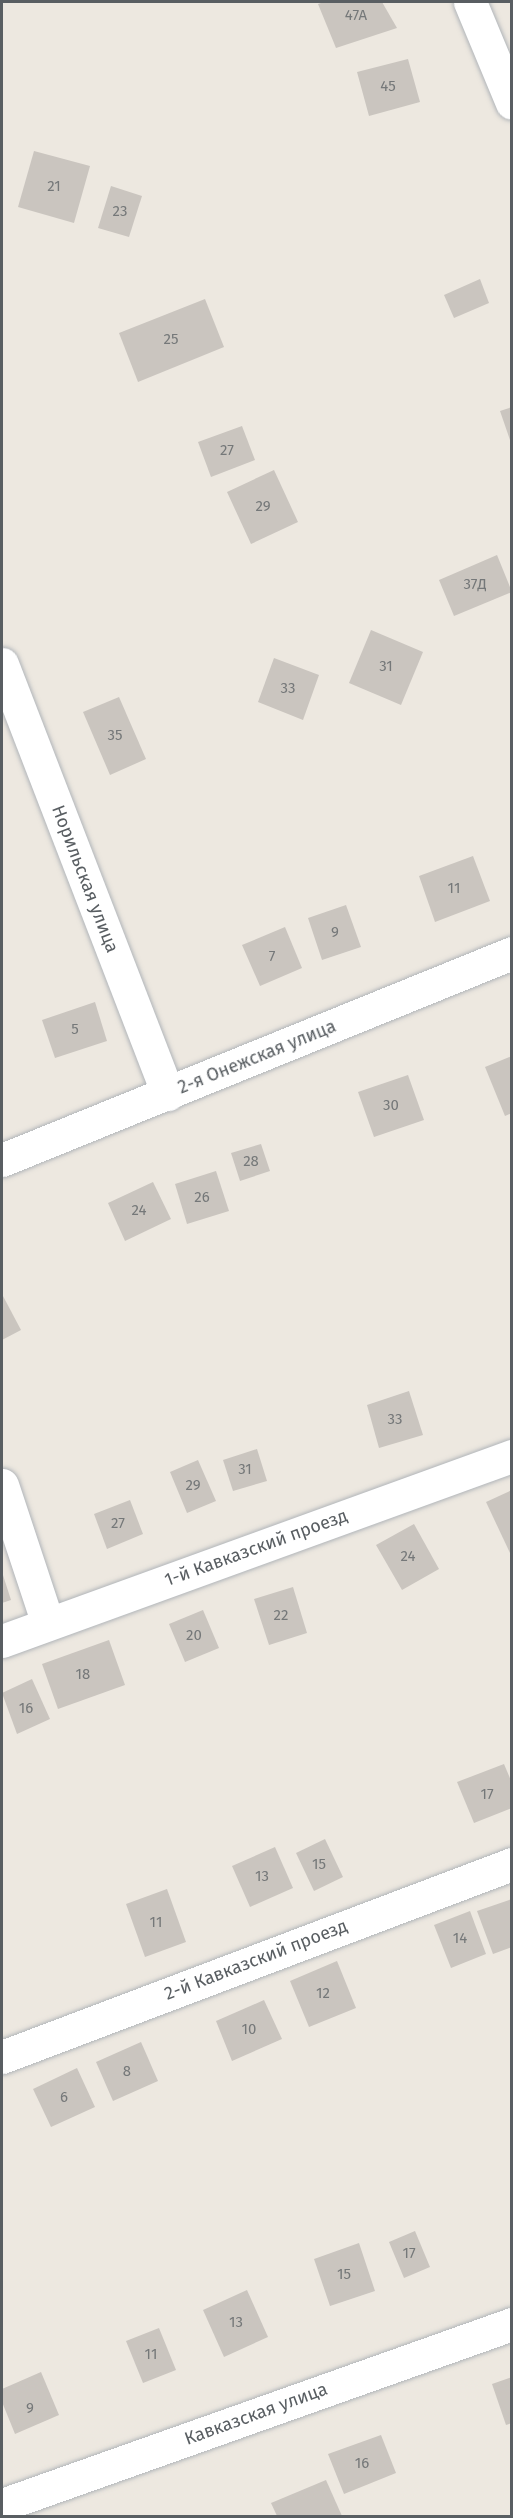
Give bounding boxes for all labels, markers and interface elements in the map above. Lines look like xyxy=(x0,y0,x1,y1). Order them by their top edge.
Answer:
house number: 47А xyxy=(345,7,367,25)
house number: 45 xyxy=(380,78,396,96)
house number: 21 xyxy=(47,178,61,196)
house number: 23 xyxy=(113,203,127,221)
house number: 25 xyxy=(164,331,178,349)
house number: 27 xyxy=(220,442,234,460)
house number: 29 xyxy=(255,498,271,516)
house number: 37Д xyxy=(463,576,487,594)
house number: 31 xyxy=(379,658,393,676)
house number: 33 xyxy=(281,680,295,698)
house number: 35 xyxy=(108,727,122,745)
street label: Норильская улица xyxy=(47,802,123,956)
house number: 11 xyxy=(448,880,460,898)
house number: 9 xyxy=(331,924,339,942)
house number: 7 xyxy=(269,948,275,966)
street label: 2-я Онежская улица xyxy=(175,1015,339,1099)
house number: 5 xyxy=(71,1021,79,1039)
house number: 30 xyxy=(383,1097,399,1115)
house number: 28 xyxy=(243,1153,259,1171)
house number: 26 xyxy=(194,1189,210,1207)
house number: 24 xyxy=(132,1202,146,1220)
house number: 33 xyxy=(388,1411,402,1429)
house number: 31 xyxy=(238,1461,252,1479)
house number: 29 xyxy=(185,1477,201,1495)
street label: 1-й Кавказский проезд xyxy=(162,1505,350,1591)
house number: 27 xyxy=(111,1515,125,1533)
house number: 24 xyxy=(401,1548,415,1566)
house number: 22 xyxy=(274,1607,288,1625)
house number: 20 xyxy=(186,1627,202,1645)
house number: 18 xyxy=(76,1666,90,1684)
house number: 16 xyxy=(19,1700,33,1718)
house number: 17 xyxy=(480,1786,494,1804)
house number: 15 xyxy=(312,1856,326,1874)
house number: 13 xyxy=(255,1868,269,1886)
house number: 11 xyxy=(150,1914,162,1932)
street label: 2-й Кавказский проезд xyxy=(161,1915,351,2005)
house number: 14 xyxy=(453,1930,467,1948)
house number: 12 xyxy=(316,1985,330,2003)
house number: 10 xyxy=(242,2021,256,2039)
house number: 8 xyxy=(123,2063,131,2081)
house number: 6 xyxy=(60,2089,68,2107)
house number: 17 xyxy=(402,2245,416,2263)
house number: 15 xyxy=(337,2266,351,2284)
house number: 13 xyxy=(229,2314,243,2332)
house number: 11 xyxy=(145,2346,157,2364)
street label: Кавказская улица xyxy=(182,2378,330,2450)
house number: 9 xyxy=(26,2400,34,2418)
house number: 16 xyxy=(355,2455,369,2473)

